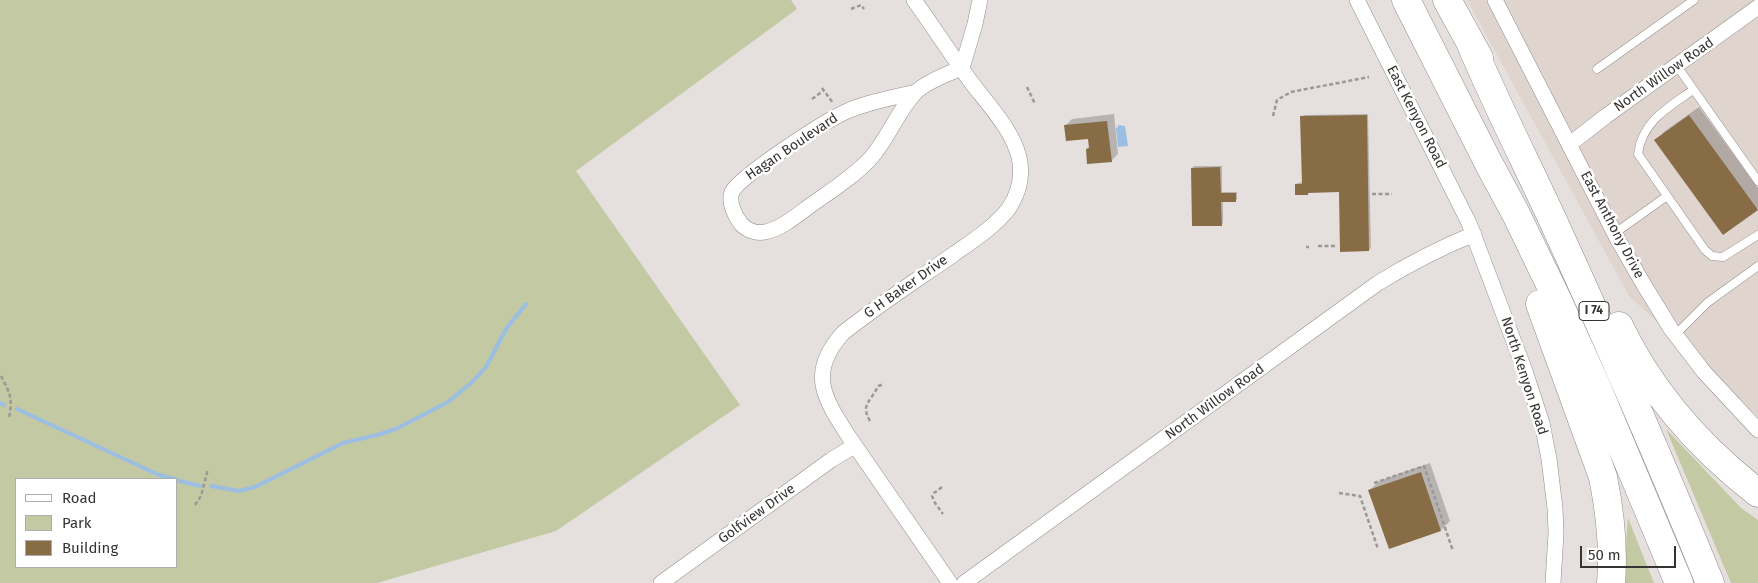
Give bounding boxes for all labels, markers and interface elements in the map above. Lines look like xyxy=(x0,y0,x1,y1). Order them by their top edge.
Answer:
street label: North Willow Road xyxy=(1611,34,1717,116)
street label: East Kenyon Road xyxy=(1383,63,1449,171)
street label: Hagan Boulevard xyxy=(743,110,841,184)
street label: East Anthony Drive xyxy=(1577,168,1647,282)
street label: G H Baker Drive xyxy=(861,252,951,322)
road number: I 74 xyxy=(1579,302,1609,321)
street label: North Kenyon Road xyxy=(1497,315,1551,437)
street label: North Willow Road xyxy=(1162,361,1268,443)
legend xyxy=(15,478,178,568)
street label: Golfview Drive xyxy=(715,481,799,547)
text: Road xyxy=(62,489,97,507)
text: Park xyxy=(62,514,92,532)
scale bar xyxy=(1583,536,1679,568)
text: Building xyxy=(62,539,118,557)
text: 50 m xyxy=(1588,546,1621,564)

